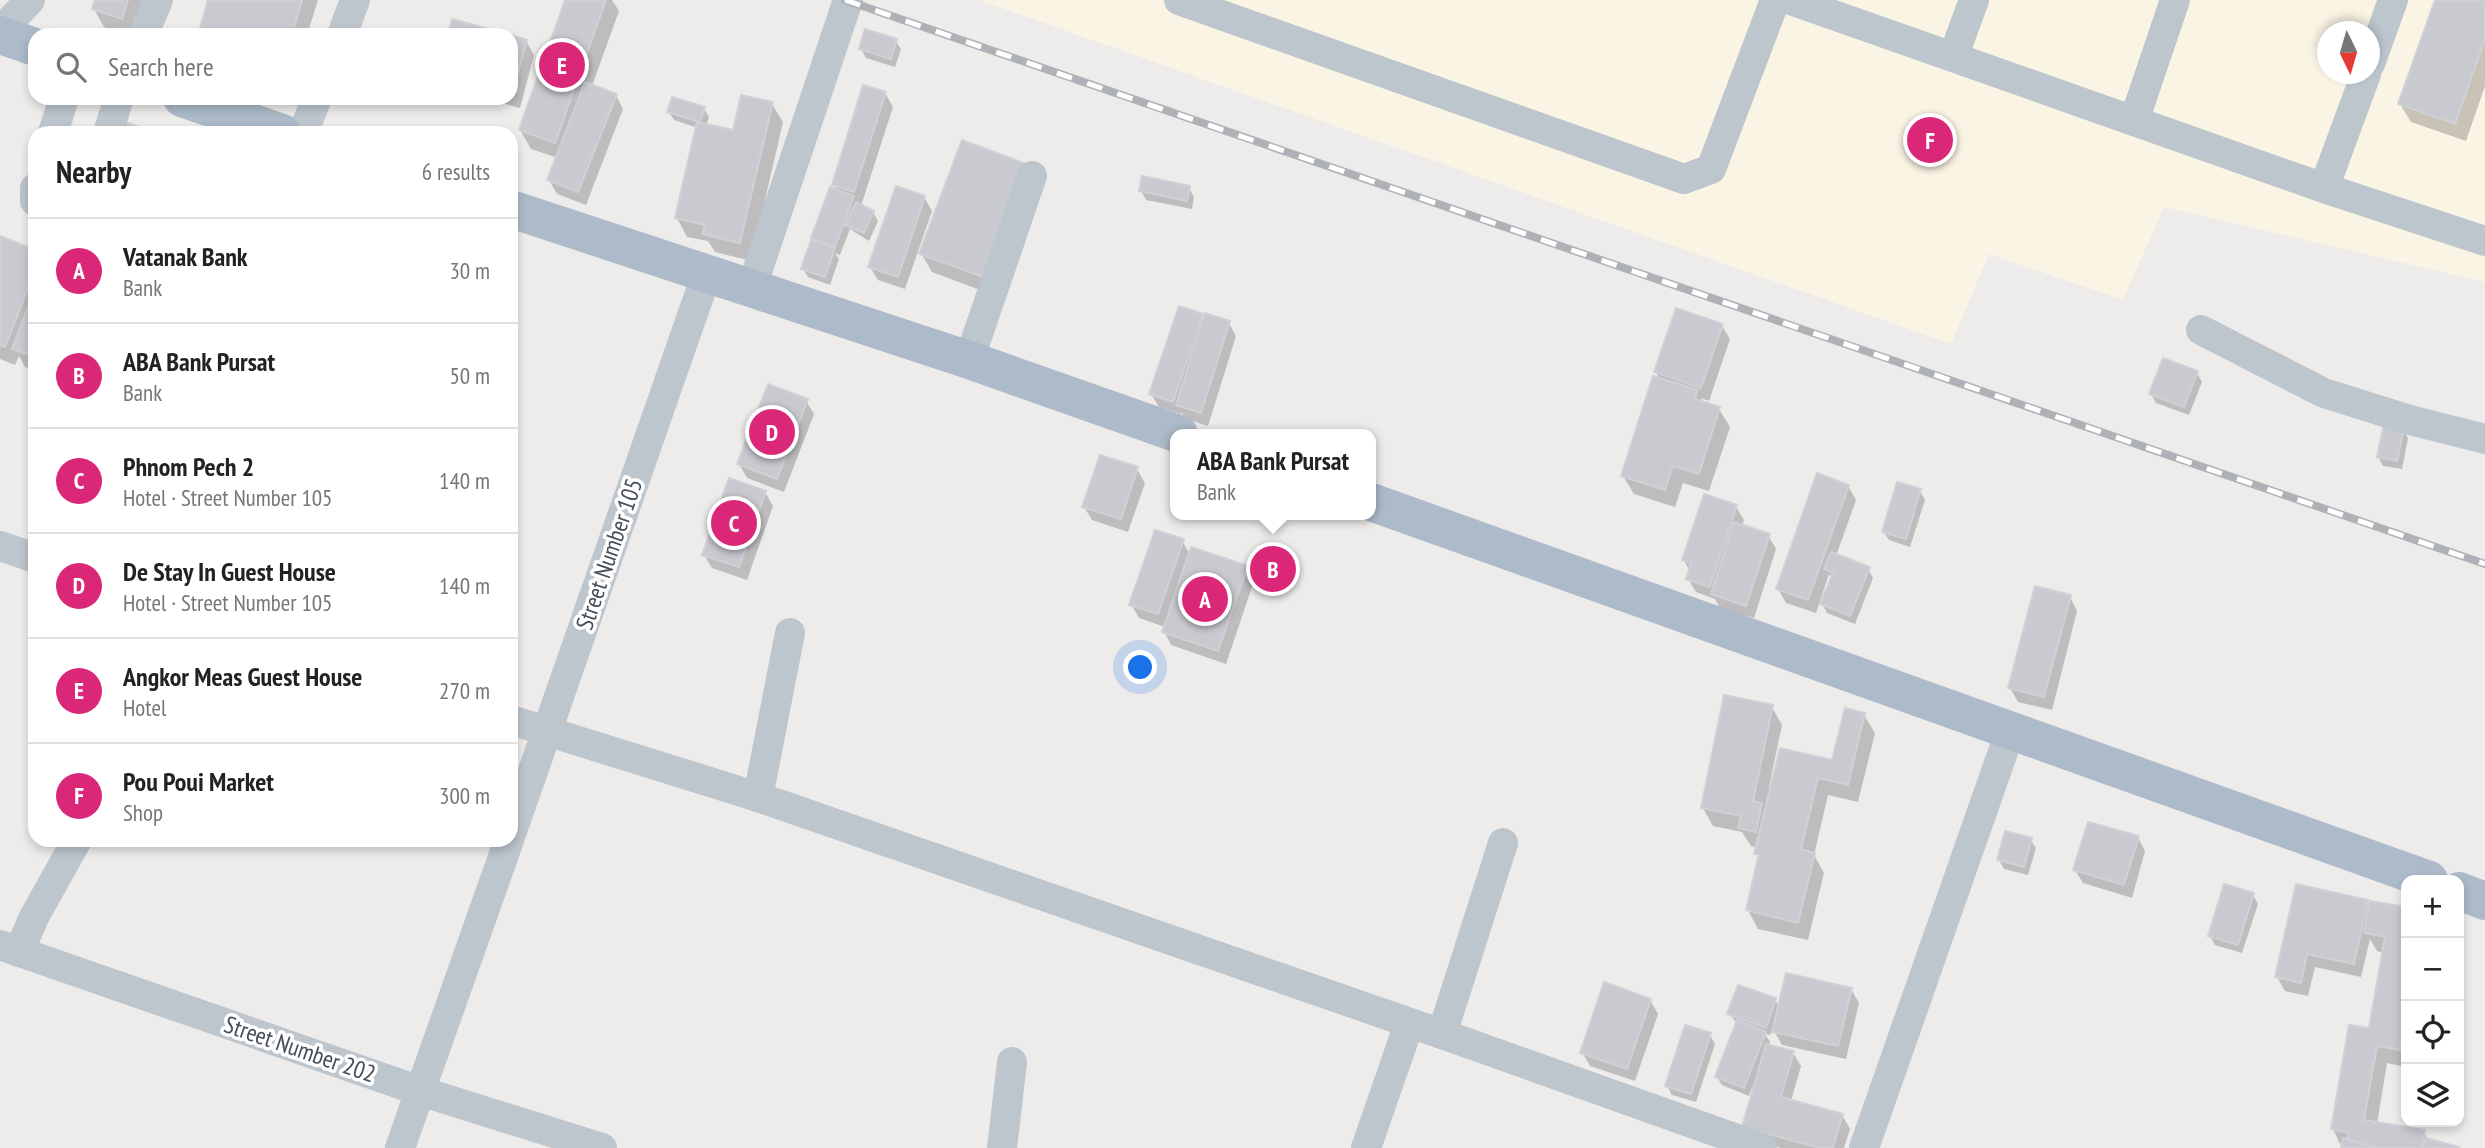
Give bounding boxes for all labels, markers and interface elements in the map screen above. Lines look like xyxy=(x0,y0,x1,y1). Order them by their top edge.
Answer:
north arrow xyxy=(2317,21,2380,84)
search box xyxy=(28,28,518,105)
pin: E xyxy=(539,39,585,91)
icon: search xyxy=(52,48,90,86)
text: Search here xyxy=(108,50,214,83)
pin: F xyxy=(1907,114,1953,166)
text: Nearby xyxy=(56,152,131,191)
text: 6 results xyxy=(422,157,490,186)
text: Vatanak Bank xyxy=(123,240,248,273)
text: A xyxy=(73,256,85,285)
text: 30 m xyxy=(449,256,490,285)
text: Bank xyxy=(123,273,162,302)
text: ABA Bank Pursat xyxy=(123,345,275,378)
text: B xyxy=(73,361,85,390)
text: 50 m xyxy=(449,361,490,390)
text: Bank xyxy=(123,378,162,407)
pin: D xyxy=(749,406,795,458)
popup xyxy=(1170,429,1376,520)
text: ABA Bank Pursat xyxy=(1197,444,1349,477)
text: Phnom Pech 2 xyxy=(123,450,254,483)
text: C xyxy=(74,466,84,495)
text: 140 m xyxy=(439,466,490,495)
street label: Street Number 105 xyxy=(569,474,649,634)
text: Bank xyxy=(1197,477,1236,506)
text: Hotel · Street Number 105 xyxy=(123,483,332,512)
pin: C xyxy=(711,497,757,549)
pin: B xyxy=(1250,543,1296,595)
text: De Stay In Guest House xyxy=(123,555,336,588)
text: D xyxy=(73,571,85,600)
text: 140 m xyxy=(439,571,490,600)
pin: A xyxy=(1182,573,1228,625)
text: Hotel · Street Number 105 xyxy=(123,588,332,617)
your location xyxy=(1123,650,1157,684)
text: Angkor Meas Guest House xyxy=(123,660,362,693)
text: E xyxy=(74,676,84,705)
text: 270 m xyxy=(439,676,490,705)
text: Hotel xyxy=(123,693,166,722)
text: Pou Poui Market xyxy=(123,765,274,798)
text: F xyxy=(74,781,84,810)
text: 300 m xyxy=(439,781,490,810)
text: Shop xyxy=(123,798,163,827)
map controls xyxy=(2401,875,2464,1127)
button: + xyxy=(2401,875,2464,938)
button: − xyxy=(2401,938,2464,1001)
button: locate xyxy=(2401,1001,2464,1064)
street label: Street Number 202 xyxy=(220,1009,380,1089)
button: layers xyxy=(2401,1064,2464,1127)

